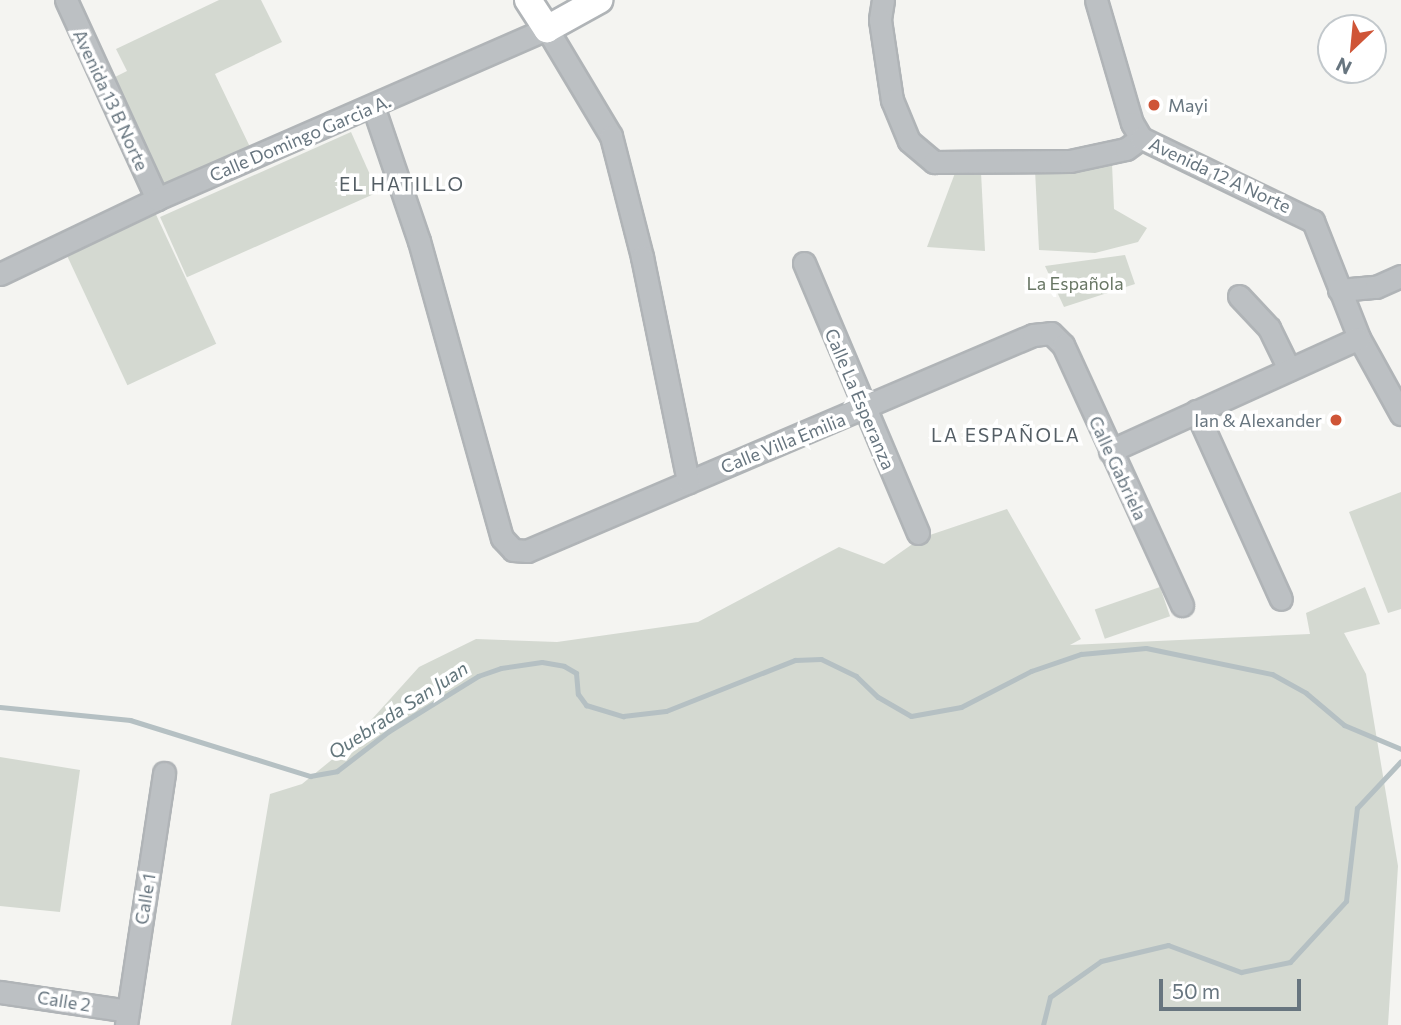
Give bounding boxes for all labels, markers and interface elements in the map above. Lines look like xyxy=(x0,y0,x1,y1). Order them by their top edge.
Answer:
north arrow xyxy=(1317,14,1387,84)
street label: Avenida 13 B Norte xyxy=(69,26,153,174)
text: N xyxy=(1332,53,1355,80)
street label: Calle Domingo Garcia A. xyxy=(206,90,394,186)
place label: Mayi xyxy=(1168,94,1208,116)
marker: Mayi xyxy=(1146,97,1162,113)
street label: Avenida 12 A Norte xyxy=(1146,133,1294,217)
district label: EL HATILLO xyxy=(340,173,464,195)
park label: La Española xyxy=(1026,272,1124,294)
street label: Calle La Esperanza xyxy=(821,325,899,473)
street label: Calle Villa Emilia xyxy=(718,408,848,478)
place label: Ian & Alexander xyxy=(1194,409,1322,431)
marker: Ian & Alexander xyxy=(1328,412,1344,428)
street label: Calle Gabriela xyxy=(1084,413,1152,523)
district label: LA ESPAÑOLA xyxy=(932,424,1080,446)
water label: Quebrada San Juan xyxy=(324,656,472,764)
street label: Calle 1 xyxy=(130,872,160,926)
scale bar xyxy=(1163,965,1305,1009)
text: 50 m xyxy=(1172,978,1220,1003)
street label: Calle 2 xyxy=(36,986,92,1016)

